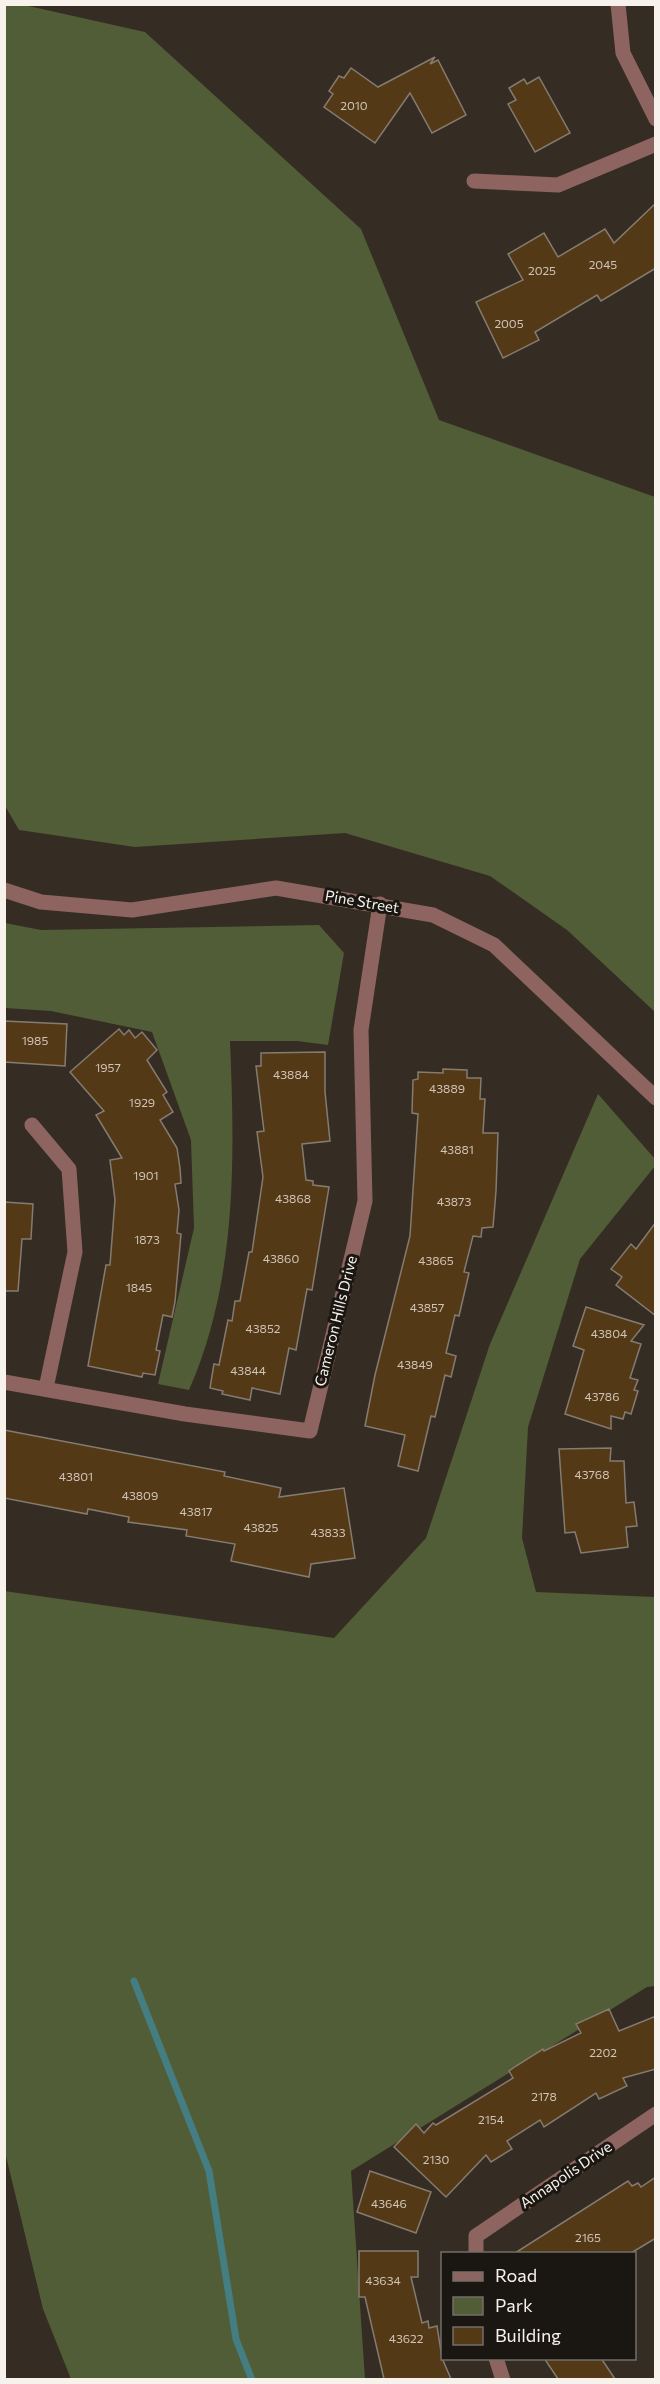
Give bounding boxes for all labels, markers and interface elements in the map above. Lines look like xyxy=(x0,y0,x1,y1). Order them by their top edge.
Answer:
house number: 2010 xyxy=(340,98,368,112)
house number: 2045 xyxy=(589,257,617,271)
house number: 2025 xyxy=(528,263,556,277)
house number: 2005 xyxy=(494,316,524,330)
street label: Pine Street xyxy=(324,886,401,916)
house number: 1985 xyxy=(22,1033,48,1047)
house number: 1957 xyxy=(95,1060,121,1074)
house number: 43884 xyxy=(273,1067,309,1081)
house number: 43889 xyxy=(429,1081,465,1095)
house number: 1929 xyxy=(129,1095,155,1109)
house number: 43881 xyxy=(440,1142,474,1156)
house number: 1901 xyxy=(133,1168,159,1182)
house number: 43868 xyxy=(275,1191,311,1205)
house number: 43873 xyxy=(437,1194,471,1208)
house number: 1873 xyxy=(134,1232,160,1246)
house number: 43860 xyxy=(263,1251,299,1265)
house number: 43865 xyxy=(418,1253,454,1267)
street label: Cameron Hills Drive xyxy=(310,1254,360,1388)
house number: 1845 xyxy=(126,1280,152,1294)
house number: 43857 xyxy=(410,1300,444,1314)
house number: 43852 xyxy=(246,1321,281,1335)
house number: 43804 xyxy=(591,1326,627,1340)
house number: 43849 xyxy=(397,1357,433,1371)
house number: 43844 xyxy=(230,1363,266,1377)
house number: 43786 xyxy=(585,1389,619,1403)
house number: 43768 xyxy=(575,1467,609,1481)
house number: 43801 xyxy=(59,1469,93,1483)
house number: 43809 xyxy=(122,1488,158,1502)
house number: 43817 xyxy=(180,1504,212,1518)
house number: 43825 xyxy=(244,1520,279,1534)
house number: 43833 xyxy=(311,1525,346,1539)
house number: 2202 xyxy=(589,2045,617,2059)
house number: 2178 xyxy=(531,2089,557,2103)
house number: 2154 xyxy=(478,2112,504,2126)
street label: Annapolis Drive xyxy=(516,2137,615,2212)
house number: 2130 xyxy=(423,2152,449,2166)
house number: 43646 xyxy=(371,2196,407,2210)
house number: 2165 xyxy=(575,2230,601,2244)
legend xyxy=(441,2252,636,2360)
text: Road xyxy=(495,2264,537,2286)
house number: 43634 xyxy=(365,2273,401,2287)
text: Park xyxy=(495,2294,533,2316)
text: Building xyxy=(495,2324,561,2346)
house number: 43622 xyxy=(389,2331,424,2345)

